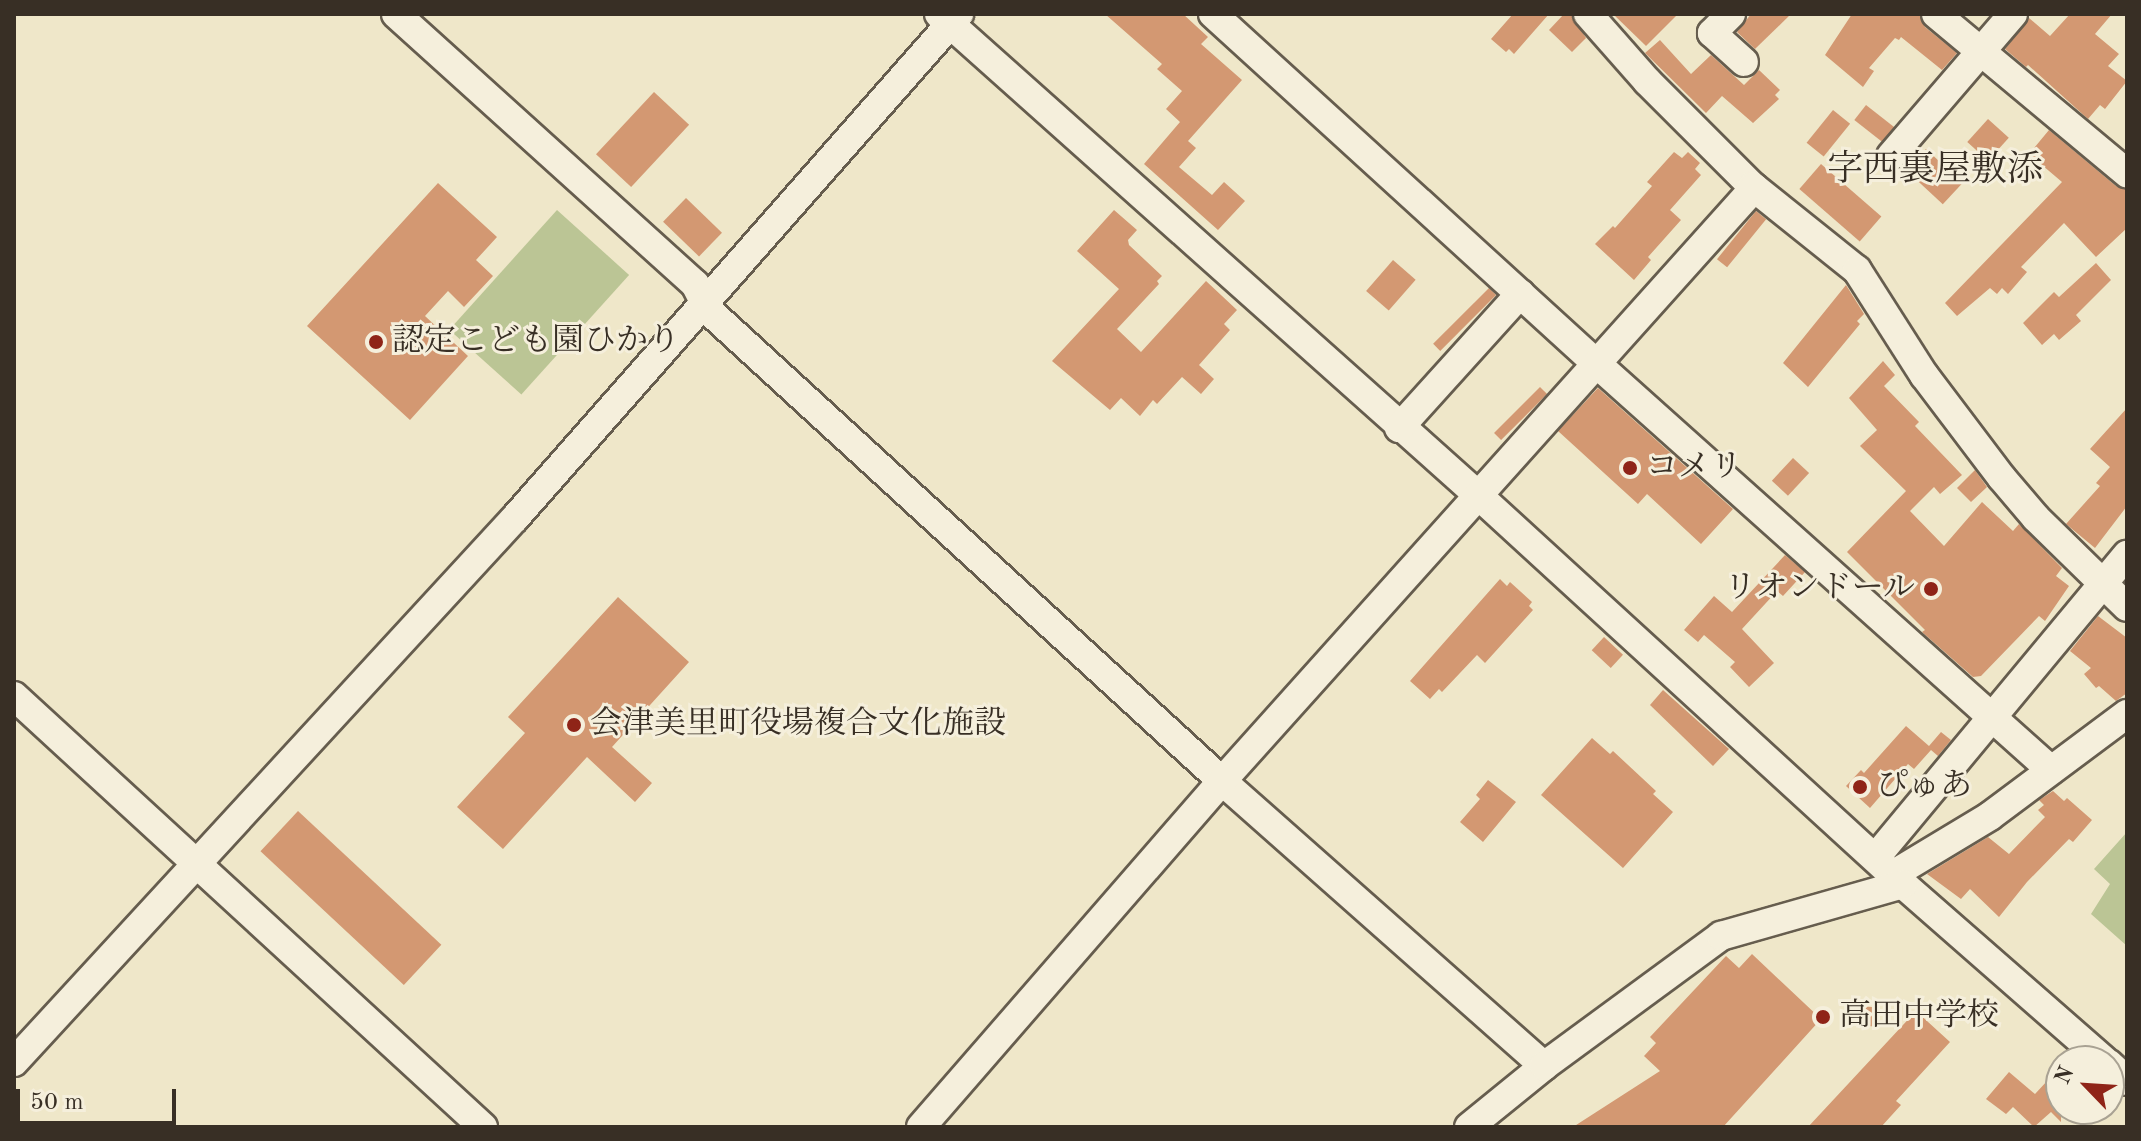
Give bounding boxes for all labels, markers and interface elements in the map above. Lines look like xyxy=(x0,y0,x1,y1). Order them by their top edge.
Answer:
district label: 字西裏屋敷添 xyxy=(1827,150,2043,194)
place label: 認定こども園ひかり xyxy=(392,323,680,361)
marker: 認定こども園ひかり xyxy=(367,333,385,351)
place label: コメリ xyxy=(1646,449,1742,487)
marker: コメリ xyxy=(1621,459,1639,477)
place label: リオンドール xyxy=(1723,570,1915,608)
marker: リオンドール xyxy=(1922,580,1940,598)
place label: 会津美里町役場複合文化施設 xyxy=(590,706,1006,744)
marker: 会津美里町役場複合文化施設 xyxy=(565,716,583,734)
place label: ぴゅあ xyxy=(1876,768,1972,806)
marker: ぴゅあ xyxy=(1851,778,1869,796)
place label: 高田中学校 xyxy=(1839,998,1999,1036)
marker: 高田中学校 xyxy=(1814,1008,1832,1026)
north arrow xyxy=(2045,1045,2125,1125)
text: N xyxy=(2052,1063,2079,1088)
scale bar xyxy=(20,1073,180,1123)
text: 50 m xyxy=(30,1091,84,1115)

